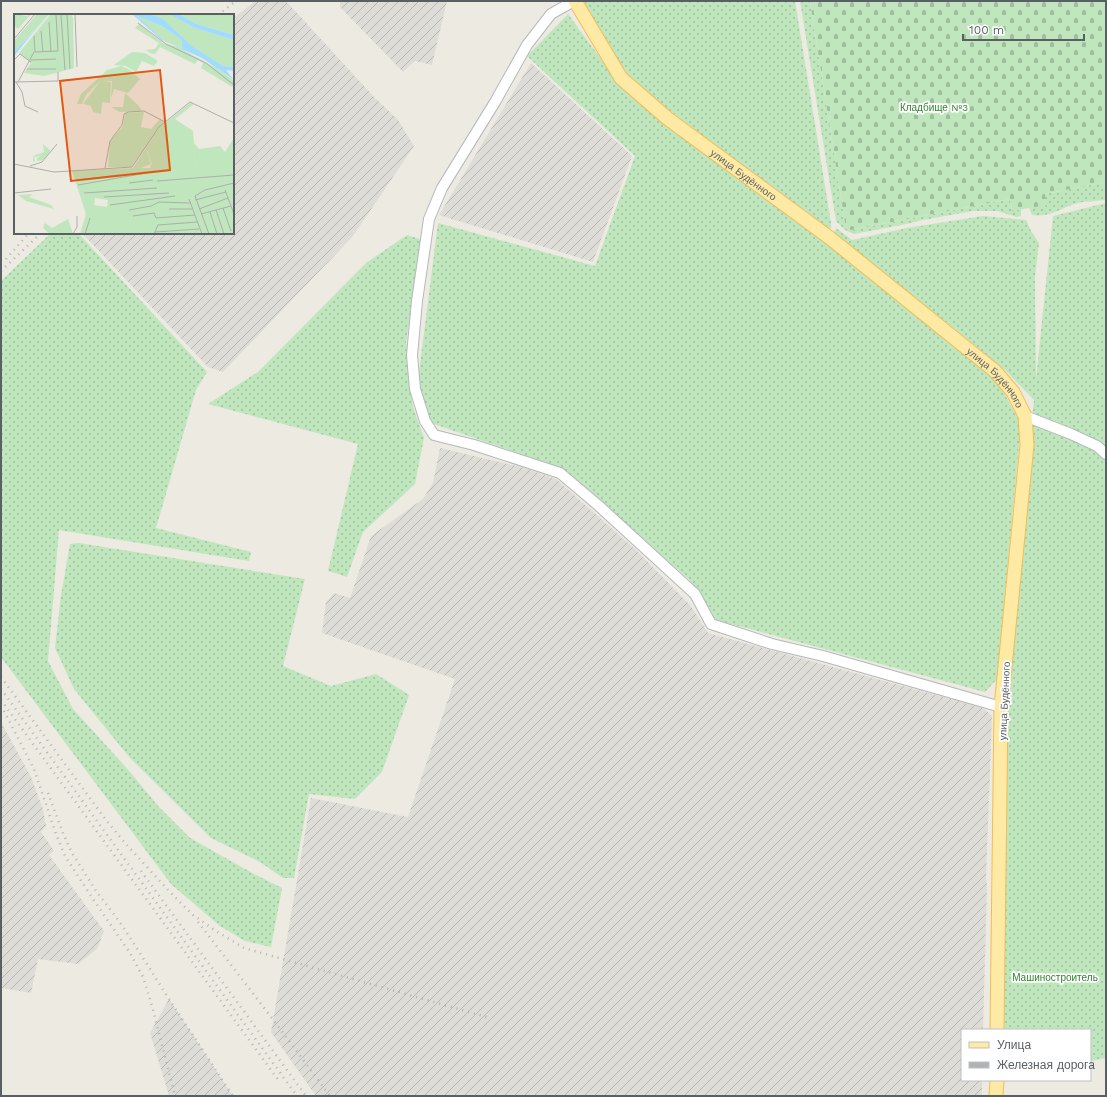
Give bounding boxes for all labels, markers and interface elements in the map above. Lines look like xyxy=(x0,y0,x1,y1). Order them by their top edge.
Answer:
inset map xyxy=(14,14,234,234)
scale bar xyxy=(963,16,1084,42)
text: 100 m xyxy=(969,23,1004,37)
park label: Кладбище №3 xyxy=(900,102,968,113)
street label: улица Будённого xyxy=(708,147,779,203)
street label: улица Будённого xyxy=(964,345,1025,410)
street label: улица Будённого xyxy=(997,661,1012,741)
park label: Машиностроитель xyxy=(1012,972,1098,983)
legend xyxy=(961,1029,1091,1081)
text: Улица xyxy=(997,1038,1031,1052)
text: Железная дорога xyxy=(997,1058,1095,1072)

